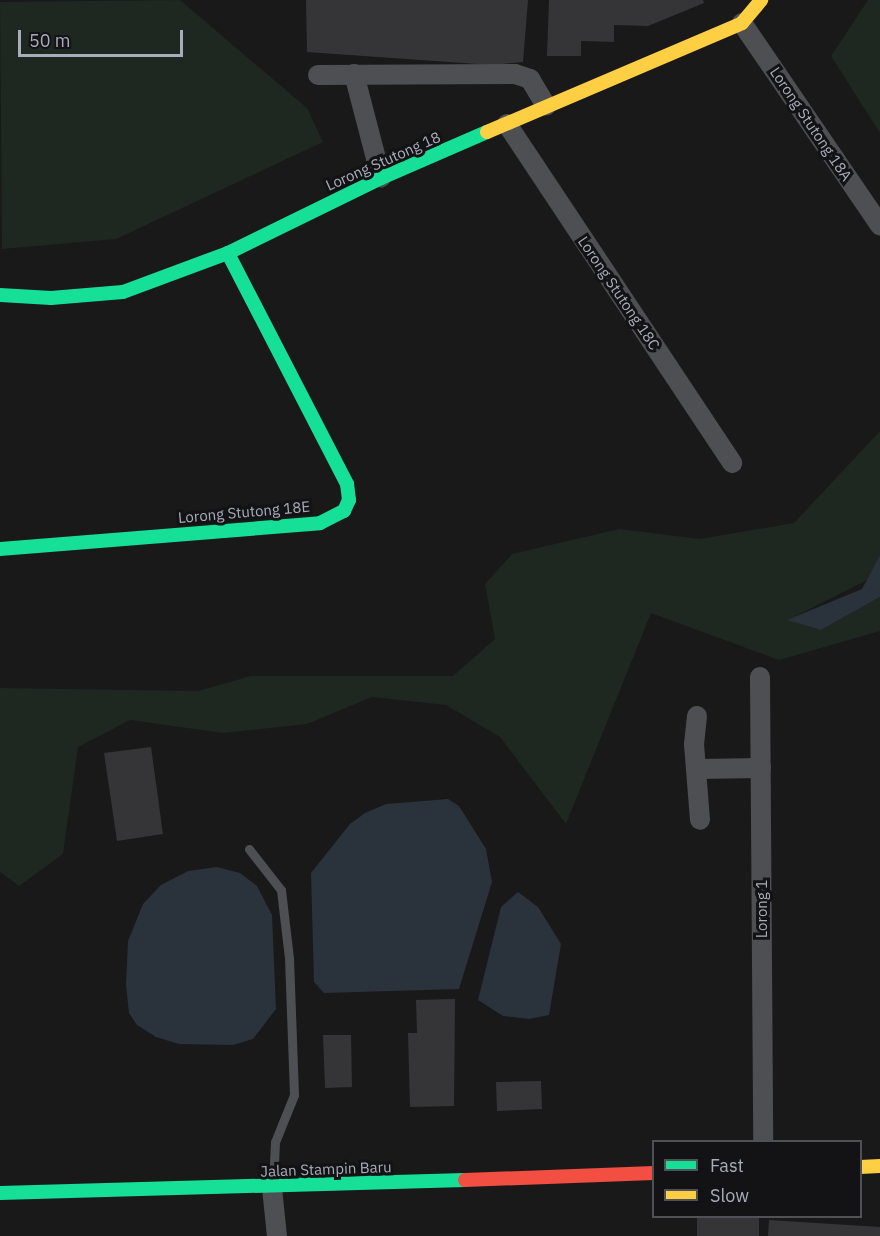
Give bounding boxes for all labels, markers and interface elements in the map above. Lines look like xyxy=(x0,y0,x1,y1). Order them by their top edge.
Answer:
scale bar xyxy=(21,18,186,56)
text: 50 m xyxy=(29,29,71,52)
street label: Lorong Stutong 18A xyxy=(766,64,856,184)
street label: Lorong Stutong 18 xyxy=(323,128,443,194)
street label: Lorong Stutong 18C xyxy=(574,233,664,353)
street label: Lorong Stutong 18E xyxy=(177,497,311,527)
street label: Lorong 1 xyxy=(753,880,771,938)
legend xyxy=(652,1140,862,1218)
text: Fast xyxy=(710,1154,744,1177)
street label: Jalan Stampin Baru xyxy=(260,1158,392,1180)
text: Slow xyxy=(710,1184,749,1207)

